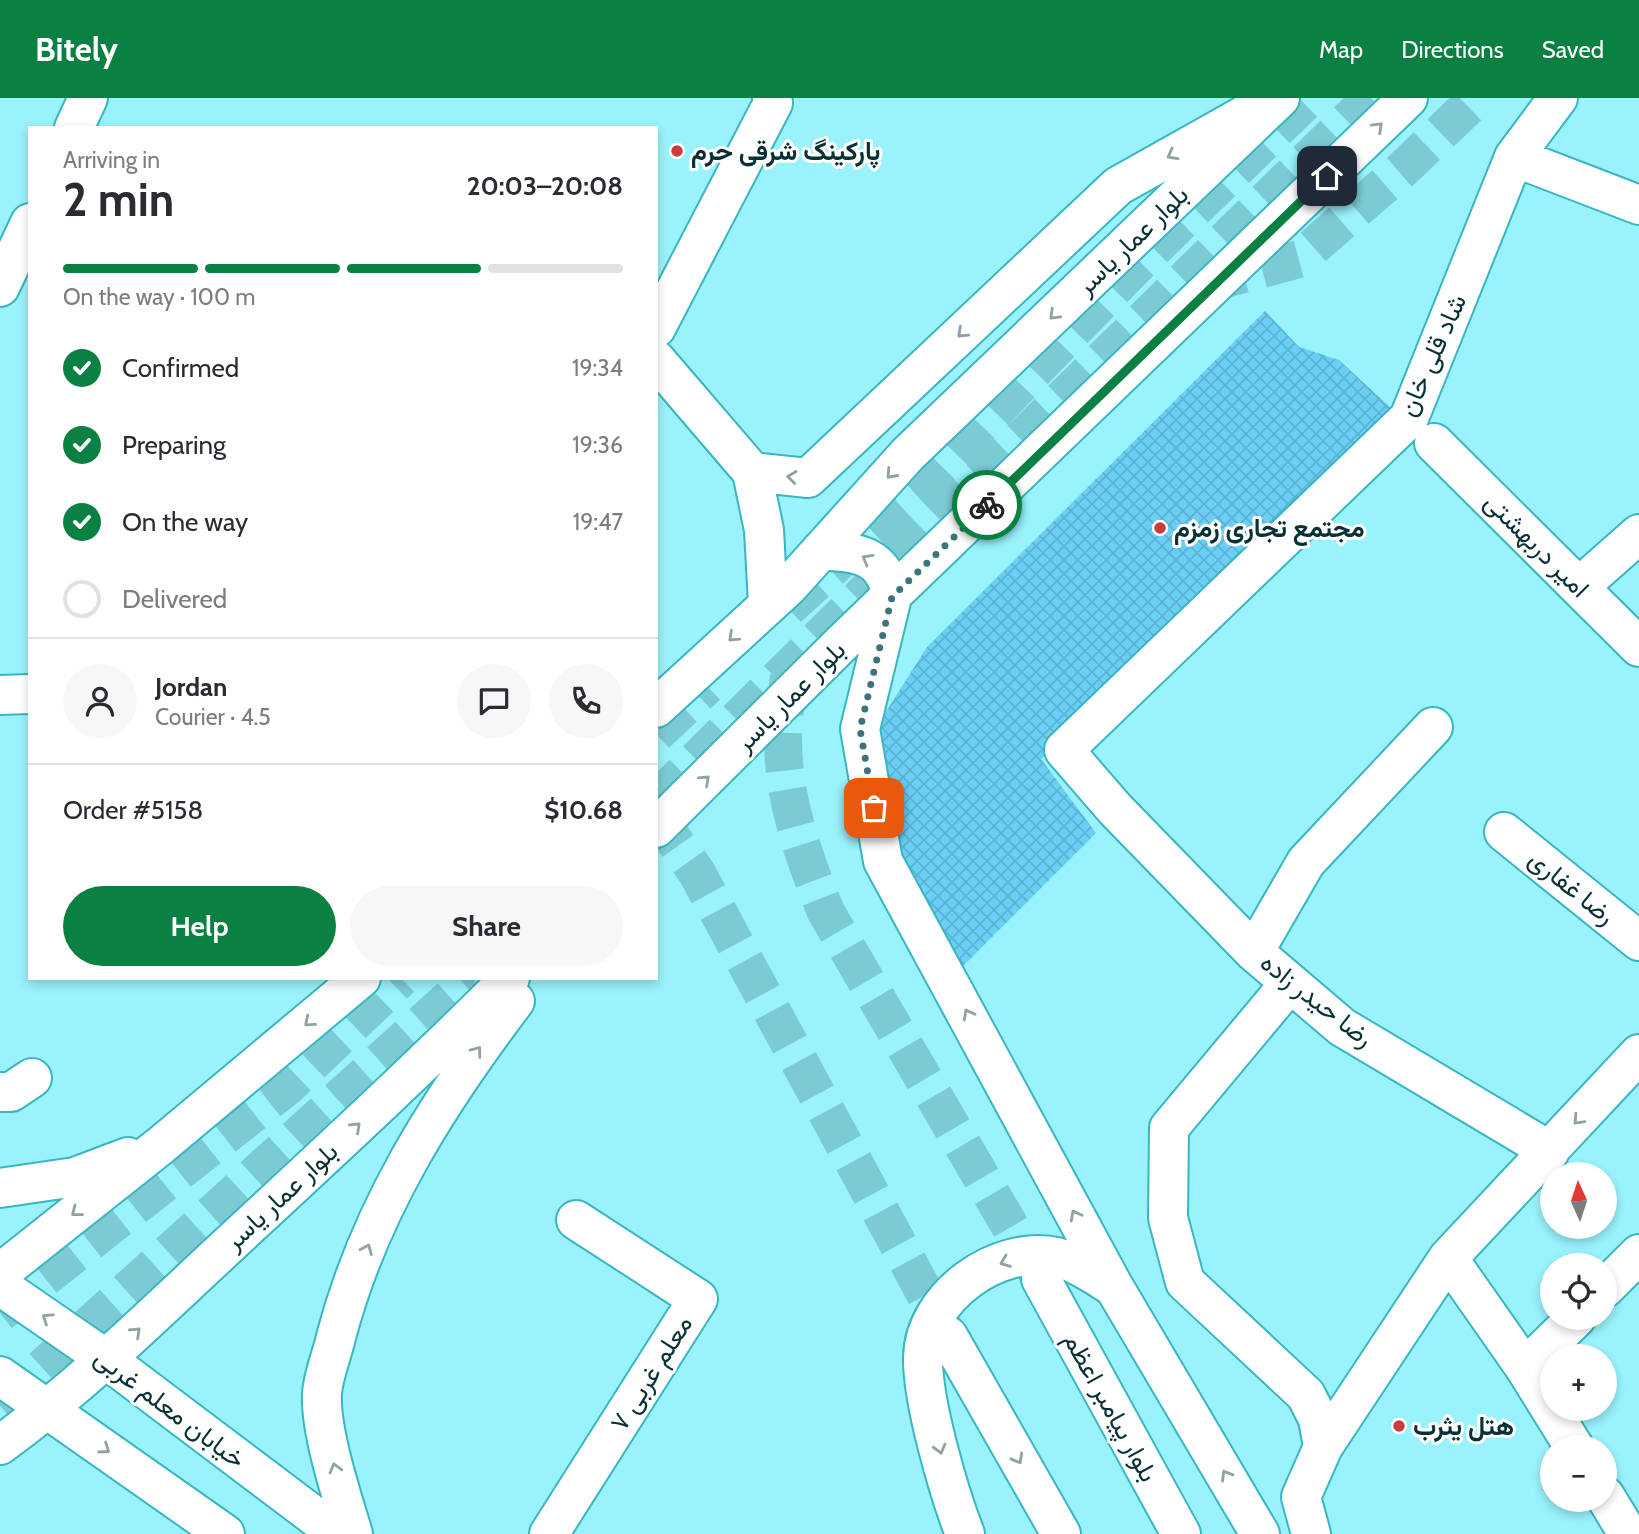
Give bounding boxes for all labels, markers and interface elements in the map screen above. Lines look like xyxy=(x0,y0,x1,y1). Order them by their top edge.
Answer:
text: Bitely xyxy=(35,29,118,69)
text: Map xyxy=(1319,35,1363,64)
text: Directions xyxy=(1401,35,1504,64)
text: Saved xyxy=(1542,35,1604,64)
one-way arrow xyxy=(1370,123,1383,136)
place label: پارکینگ شرقی حرم xyxy=(691,135,880,169)
marker: پارکینگ شرقی حرم xyxy=(669,143,685,159)
text: Arriving in xyxy=(63,146,160,174)
pin xyxy=(1297,146,1357,206)
one-way arrow xyxy=(1167,147,1179,160)
icon: home xyxy=(1308,157,1346,195)
text: 20:03–20:08 xyxy=(467,170,623,202)
text: 2 min xyxy=(63,172,174,228)
street label: بلوار عمار یاسر xyxy=(1068,179,1195,302)
text: On the way · 100 m xyxy=(63,283,255,311)
street label: شاد قلی خان xyxy=(1391,289,1473,421)
one-way arrow xyxy=(1049,306,1062,319)
one-way arrow xyxy=(957,325,970,337)
icon: check xyxy=(63,349,101,387)
text: Confirmed xyxy=(122,352,239,384)
text: 19:34 xyxy=(572,354,623,382)
icon: check xyxy=(63,426,101,464)
text: Preparing xyxy=(122,429,226,461)
text: 19:36 xyxy=(572,431,623,459)
one-way arrow xyxy=(886,465,899,478)
one-way arrow xyxy=(787,469,798,484)
courier xyxy=(952,470,1022,540)
icon: bike xyxy=(968,486,1006,524)
street label: امیر دربهشتی xyxy=(1478,486,1596,604)
icon: check xyxy=(63,503,101,541)
text: On the way xyxy=(122,506,248,538)
text: 19:47 xyxy=(573,508,623,536)
place label: مجتمع تجاری زمزم xyxy=(1174,512,1365,546)
marker: مجتمع تجاری زمزم xyxy=(1152,520,1168,536)
one-way arrow xyxy=(862,554,875,567)
text: Delivered xyxy=(122,583,227,615)
one-way arrow xyxy=(728,629,741,641)
street label: بلوار عمار یاسر xyxy=(727,634,852,759)
button: person xyxy=(63,664,137,738)
button: chat xyxy=(457,664,531,738)
button: phone xyxy=(549,664,623,738)
text: Jordan xyxy=(155,671,227,703)
text: Courier · 4.5 xyxy=(155,703,271,731)
one-way arrow xyxy=(697,776,710,788)
pin xyxy=(844,778,904,838)
icon: bag xyxy=(855,789,893,827)
text: Order #5158 xyxy=(63,794,203,826)
text: $10.68 xyxy=(544,794,623,826)
street label: رضا غفاری xyxy=(1522,843,1622,931)
button: Help xyxy=(63,886,336,966)
button: Share xyxy=(350,886,623,966)
street label: رضا حیدر زاده xyxy=(1254,946,1380,1054)
one-way arrow xyxy=(962,1009,976,1021)
one-way arrow xyxy=(304,1014,317,1026)
one-way arrow xyxy=(469,1046,481,1059)
one-way arrow xyxy=(1574,1112,1587,1125)
one-way arrow xyxy=(348,1123,361,1135)
street label: بلوار عمار یاسر xyxy=(217,1135,344,1257)
north arrow xyxy=(1540,1162,1617,1239)
map controls xyxy=(1540,1162,1617,1512)
one-way arrow xyxy=(71,1204,84,1217)
one-way arrow xyxy=(1070,1209,1083,1222)
one-way arrow xyxy=(359,1244,373,1256)
button: locate xyxy=(1540,1253,1617,1330)
one-way arrow xyxy=(999,1254,1011,1268)
street label: معلم غربی ۷ xyxy=(603,1309,700,1437)
one-way arrow xyxy=(42,1314,55,1327)
one-way arrow xyxy=(128,1327,141,1340)
street label: بلوار پیامبر اعظم xyxy=(1055,1327,1165,1488)
street label: خیابان معلم غربی xyxy=(88,1341,252,1476)
button: + xyxy=(1540,1344,1617,1421)
place label: هتل یثرب xyxy=(1413,1410,1514,1442)
marker: هتل یثرب xyxy=(1391,1418,1407,1434)
button: − xyxy=(1540,1435,1617,1512)
one-way arrow xyxy=(97,1441,110,1454)
one-way arrow xyxy=(932,1442,946,1454)
one-way arrow xyxy=(1010,1452,1023,1465)
one-way arrow xyxy=(328,1462,343,1474)
one-way arrow xyxy=(1221,1470,1234,1483)

